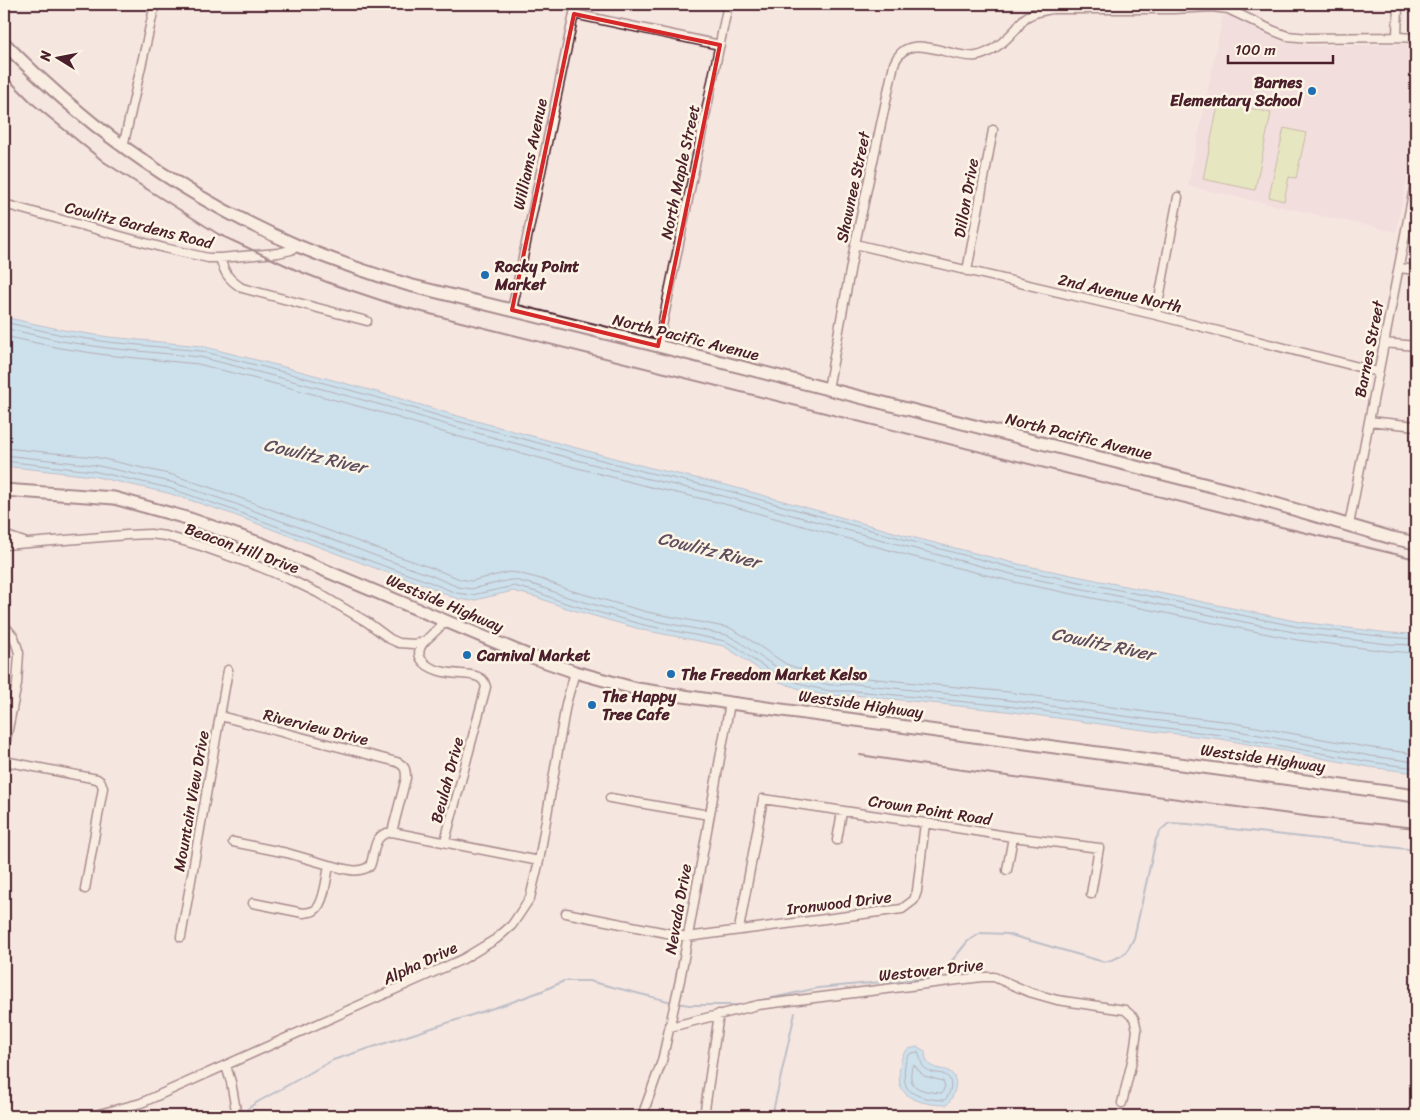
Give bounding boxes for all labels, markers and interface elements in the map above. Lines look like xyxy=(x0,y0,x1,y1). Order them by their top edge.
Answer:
north arrow xyxy=(32,32,82,82)
scale bar xyxy=(1228,32,1332,64)
text: 100 m xyxy=(1235,37,1276,63)
text: N xyxy=(32,49,59,64)
place label: Barnes Elementary School xyxy=(1170,68,1303,115)
marker: Barnes Elementary School xyxy=(1306,85,1318,97)
street label: Williams Avenue xyxy=(504,95,556,212)
street label: North Maple Street xyxy=(652,102,708,242)
street label: Shawnee Street xyxy=(827,128,879,245)
street label: Dillon Drive xyxy=(945,156,987,240)
street label: Cowlitz Gardens Road xyxy=(62,193,218,258)
place label: Rocky Point Market xyxy=(494,252,579,299)
street label: 2nd Avenue North xyxy=(1055,265,1185,321)
marker: Rocky Point Market xyxy=(479,269,491,281)
street label: Barnes Street xyxy=(1345,297,1393,400)
street label: North Pacific Avenue xyxy=(610,305,763,369)
street label: North Pacific Avenue xyxy=(1003,404,1156,468)
water label: Cowlitz River xyxy=(261,429,373,484)
street label: Beacon Hill Drive xyxy=(181,514,303,582)
water label: Cowlitz River xyxy=(655,522,767,579)
street label: Westside Highway xyxy=(381,565,509,641)
water label: Cowlitz River xyxy=(1049,618,1161,671)
place label: Carnival Market xyxy=(476,641,590,670)
marker: Carnival Market xyxy=(461,649,473,661)
place label: The Freedom Market Kelso xyxy=(681,660,868,689)
marker: The Freedom Market Kelso xyxy=(665,668,677,680)
street label: Westside Highway xyxy=(797,681,926,727)
place label: The Happy Tree Cafe xyxy=(602,682,677,729)
marker: The Happy Tree Cafe xyxy=(586,699,598,711)
street label: Riverview Drive xyxy=(260,700,372,754)
street label: Mountain View Drive xyxy=(164,728,218,874)
street label: Beulah Drive xyxy=(422,734,472,826)
street label: Westside Highway xyxy=(1199,735,1328,781)
street label: Crown Point Road xyxy=(866,786,995,834)
street label: Nevada Drive xyxy=(656,861,700,957)
street label: Ironwood Drive xyxy=(784,882,893,924)
street label: Alpha Drive xyxy=(377,933,463,993)
street label: Westover Drive xyxy=(877,950,985,990)

